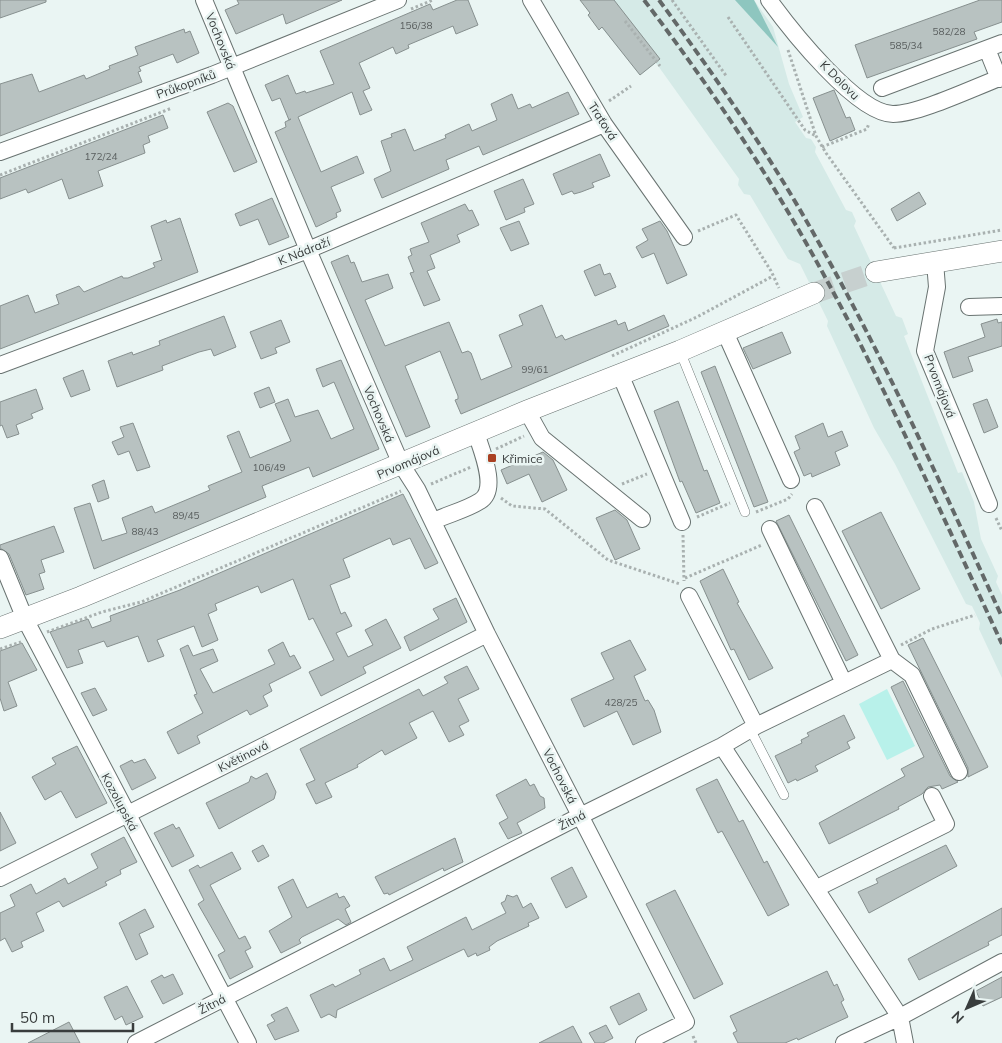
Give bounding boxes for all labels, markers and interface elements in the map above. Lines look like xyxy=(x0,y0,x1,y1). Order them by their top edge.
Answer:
street label: Vochovská xyxy=(203,10,239,72)
house number: 156/38 xyxy=(400,19,432,32)
house number: 582/28 xyxy=(933,25,965,38)
house number: 585/34 xyxy=(890,39,922,52)
street label: K Dolovu xyxy=(817,57,863,103)
street label: Průkopníků xyxy=(154,66,218,102)
street label: Traťová xyxy=(585,99,621,143)
house number: 172/24 xyxy=(85,150,117,163)
street label: K Nádraží xyxy=(276,233,333,268)
street label: Prvomájová xyxy=(921,352,959,420)
house number: 99/61 xyxy=(522,363,548,376)
street label: Vochovská xyxy=(360,384,398,444)
street label: Prvomájová xyxy=(374,442,442,482)
place label: Křimice xyxy=(502,451,543,466)
marker: Křimice xyxy=(486,452,498,464)
house number: 106/49 xyxy=(253,461,285,474)
house number: 89/45 xyxy=(173,509,199,522)
house number: 88/43 xyxy=(132,525,158,538)
house number: 428/25 xyxy=(605,696,637,709)
street label: Květinová xyxy=(215,737,271,775)
street label: Vochovská xyxy=(540,746,580,806)
street label: Kozolupská xyxy=(98,770,142,834)
street label: Žitná xyxy=(556,807,588,833)
north arrow xyxy=(942,983,992,1033)
street label: Žitná xyxy=(196,991,228,1017)
scale bar xyxy=(12,1000,134,1032)
text: N xyxy=(948,1007,968,1027)
text: 50 m xyxy=(20,1008,55,1027)

